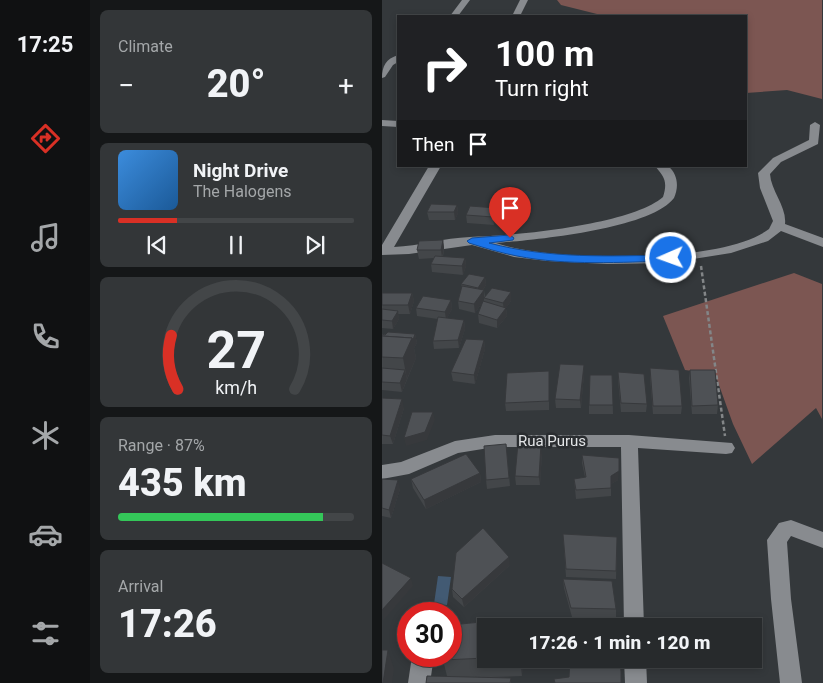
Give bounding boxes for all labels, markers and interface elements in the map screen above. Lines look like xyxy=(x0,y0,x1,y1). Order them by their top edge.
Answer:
text: 17:25 xyxy=(17,32,73,57)
text: 100 m xyxy=(495,34,594,75)
icon: right xyxy=(412,35,477,100)
text: Climate xyxy=(118,37,173,56)
text: 20° xyxy=(207,62,265,106)
text: − xyxy=(118,69,134,102)
text: + xyxy=(338,69,354,102)
text: Turn right xyxy=(495,76,589,101)
icon: directions xyxy=(28,121,63,156)
icon: arrive xyxy=(464,130,492,158)
text: Then xyxy=(412,133,454,156)
text: Night Drive xyxy=(193,159,288,182)
text: The Halogens xyxy=(193,182,292,201)
pin xyxy=(489,187,531,238)
icon: arrive xyxy=(496,194,524,222)
icon: music xyxy=(28,220,63,255)
icon: previous xyxy=(143,231,171,259)
icon: pause xyxy=(222,231,250,259)
icon: next xyxy=(301,231,329,259)
position arrow xyxy=(644,231,696,283)
icon: phone xyxy=(28,319,63,354)
text: 27 xyxy=(206,320,266,381)
text: km/h xyxy=(215,377,257,398)
icon: climate xyxy=(28,418,63,453)
street label: Rua Purus xyxy=(518,432,586,450)
text: Range · 87% xyxy=(118,436,205,455)
text: 435 km xyxy=(118,461,247,505)
icon: car xyxy=(28,517,63,552)
text: Arrival xyxy=(118,577,163,596)
text: 17:26 xyxy=(118,602,217,646)
speed limit sign: 30 xyxy=(397,602,462,667)
icon: filters xyxy=(28,616,63,651)
text: 17:26 · 1 min · 120 m xyxy=(528,631,711,654)

